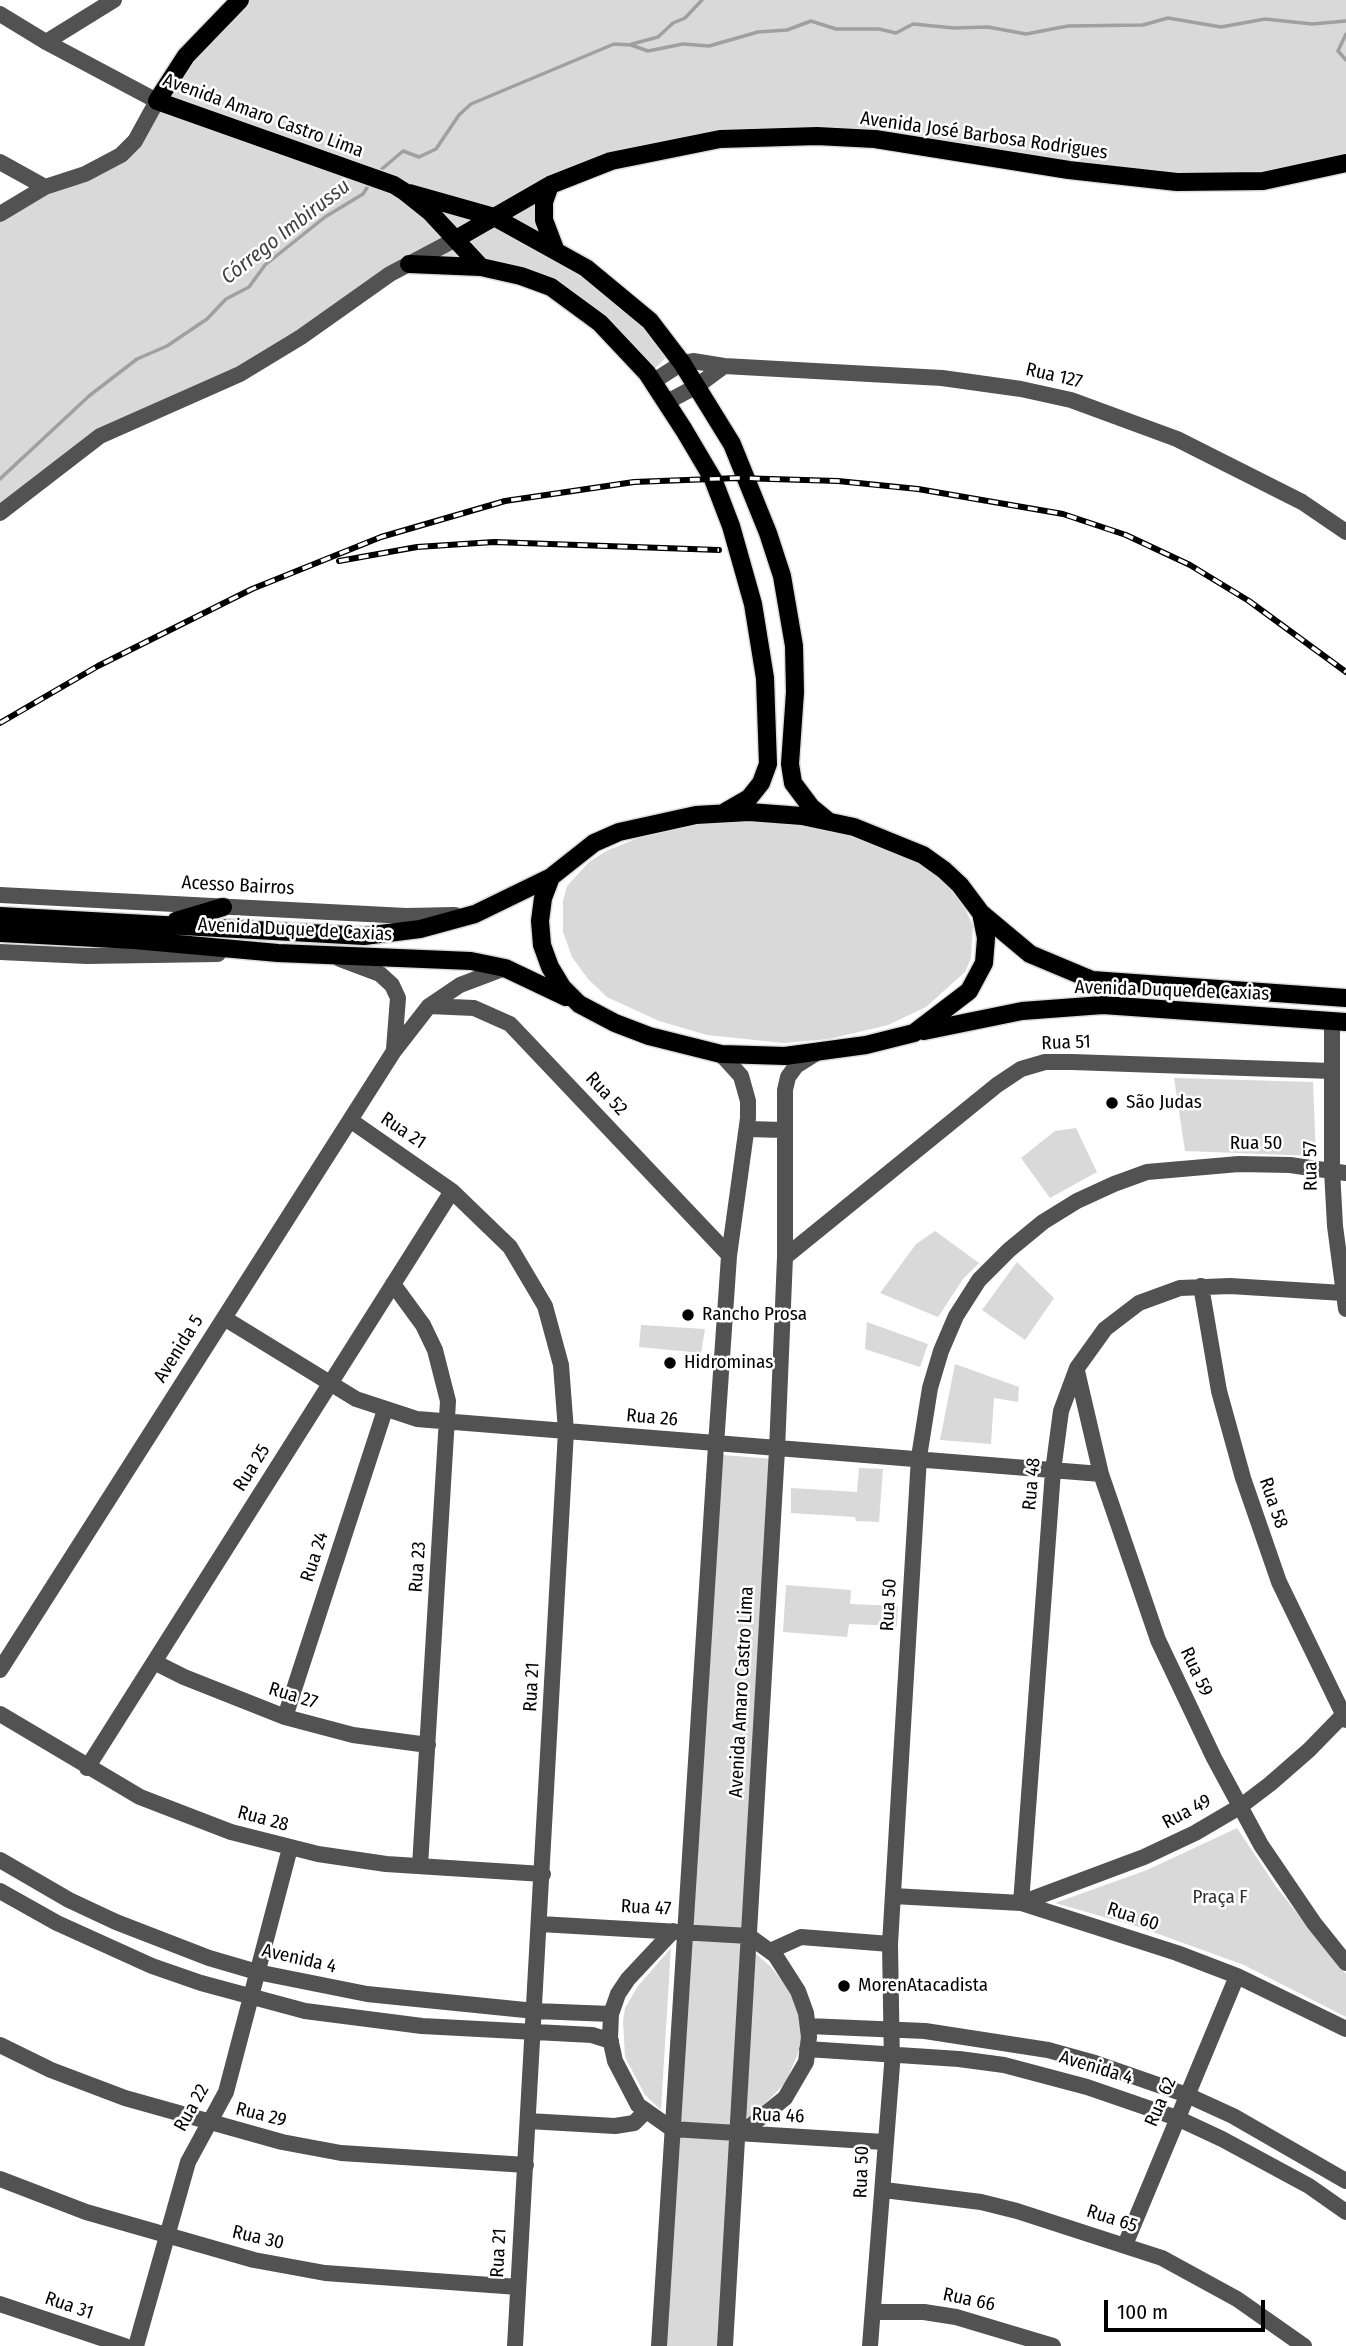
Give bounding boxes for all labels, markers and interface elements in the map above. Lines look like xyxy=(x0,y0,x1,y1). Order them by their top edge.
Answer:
street label: Avenida Amaro Castro Lima xyxy=(160,69,366,163)
street label: Avenida José Barbosa Rodrigues xyxy=(859,107,1109,165)
water label: Córrego Imbirussu xyxy=(217,174,355,290)
street label: Rua 127 xyxy=(1023,358,1085,394)
street label: Acesso Bairros xyxy=(181,872,295,900)
street label: Avenida Duque de Caxias xyxy=(197,914,393,946)
street label: Avenida Duque de Caxias xyxy=(1074,976,1270,1006)
street label: Rua 51 xyxy=(1041,1031,1091,1055)
street label: Rua 52 xyxy=(580,1068,632,1120)
place label: São Judas xyxy=(1126,1092,1202,1114)
marker: São Judas xyxy=(1104,1095,1120,1111)
street label: Rua 21 xyxy=(376,1108,430,1154)
street label: Rua 50 xyxy=(1230,1133,1282,1155)
street label: Rua 57 xyxy=(1299,1141,1323,1191)
place label: Rancho Prosa xyxy=(702,1304,807,1326)
marker: Rancho Prosa xyxy=(680,1307,696,1323)
street label: Avenida 5 xyxy=(149,1311,209,1387)
place label: Hidrominas xyxy=(684,1352,773,1374)
marker: Hidrominas xyxy=(662,1355,678,1371)
street label: Rua 26 xyxy=(625,1404,679,1432)
street label: Rua 25 xyxy=(229,1440,275,1496)
street label: Rua 48 xyxy=(1018,1457,1046,1511)
street label: Rua 58 xyxy=(1254,1475,1292,1531)
street label: Rua 24 xyxy=(296,1529,334,1585)
street label: Rua 23 xyxy=(405,1541,431,1593)
street label: Rua 50 xyxy=(876,1578,902,1632)
street label: Avenida Amaro Castro Lima xyxy=(725,1586,759,1798)
street label: Rua 59 xyxy=(1175,1644,1217,1700)
street label: Rua 21 xyxy=(519,1662,545,1712)
street label: Rua 27 xyxy=(266,1678,320,1714)
street label: Rua 49 xyxy=(1159,1790,1215,1834)
street label: Rua 28 xyxy=(235,1801,291,1837)
park label: Praça F xyxy=(1193,1887,1247,1909)
street label: Rua 47 xyxy=(620,1895,672,1921)
street label: Rua 60 xyxy=(1104,1898,1162,1936)
street label: Avenida 4 xyxy=(260,1939,338,1979)
place label: MorenAtacadista xyxy=(858,1975,988,1997)
marker: MorenAtacadista xyxy=(836,1978,852,1994)
street label: Avenida 4 xyxy=(1056,2046,1136,2090)
street label: Rua 62 xyxy=(1140,2074,1182,2130)
street label: Rua 22 xyxy=(170,2080,214,2136)
street label: Rua 29 xyxy=(233,2098,289,2132)
street label: Rua 46 xyxy=(751,2104,805,2128)
street label: Rua 50 xyxy=(850,2145,874,2199)
street label: Rua 65 xyxy=(1084,2200,1140,2238)
street label: Rua 30 xyxy=(230,2221,286,2255)
street label: Rua 21 xyxy=(486,2228,512,2278)
street label: Rua 66 xyxy=(941,2283,997,2317)
scale bar xyxy=(1108,2286,1269,2330)
street label: Rua 31 xyxy=(42,2287,96,2325)
text: 100 m xyxy=(1117,2299,1168,2325)

